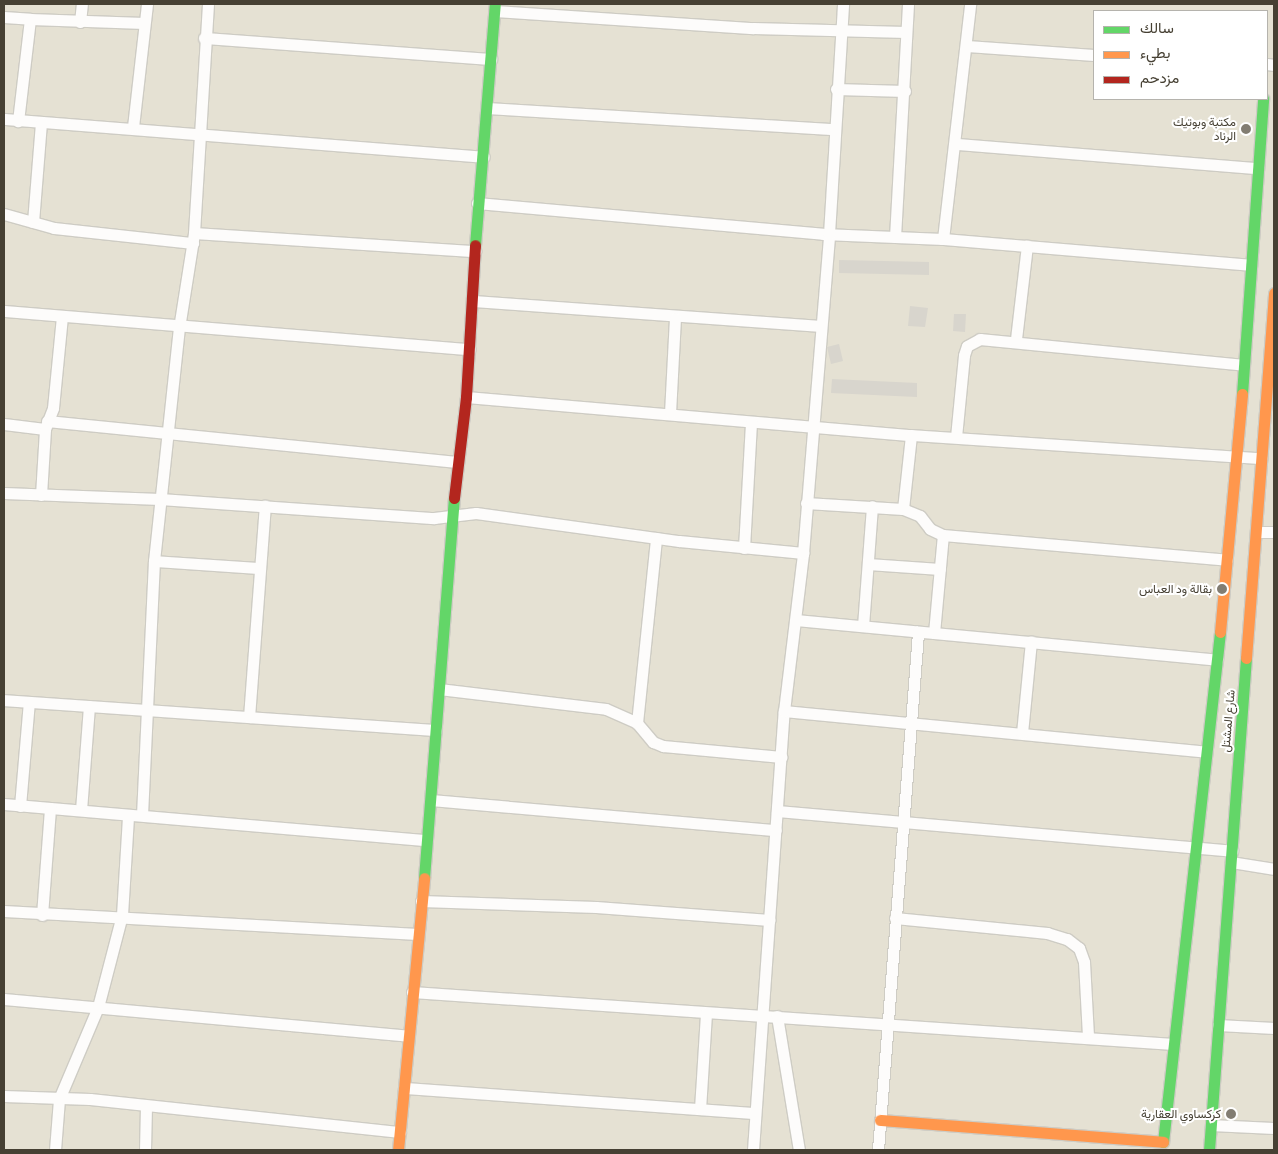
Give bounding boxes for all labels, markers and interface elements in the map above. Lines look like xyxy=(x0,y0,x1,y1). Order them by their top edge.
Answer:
legend xyxy=(1093,10,1268,100)
text: سالك xyxy=(1140,18,1174,37)
text: بطيء xyxy=(1140,43,1170,62)
text: مزدحم xyxy=(1140,68,1179,87)
place label: مكتبة وبوتيك الرناد xyxy=(1173,115,1236,143)
marker: مكتبة وبوتيك الرناد xyxy=(1240,123,1252,135)
place label: بقالة ود العباس xyxy=(1139,582,1212,596)
marker: بقالة ود العباس xyxy=(1216,583,1228,595)
street label: شارع المشتل xyxy=(1218,689,1238,753)
place label: كركساوي العقارية xyxy=(1141,1107,1221,1121)
marker: كركساوي العقارية xyxy=(1225,1108,1237,1120)

